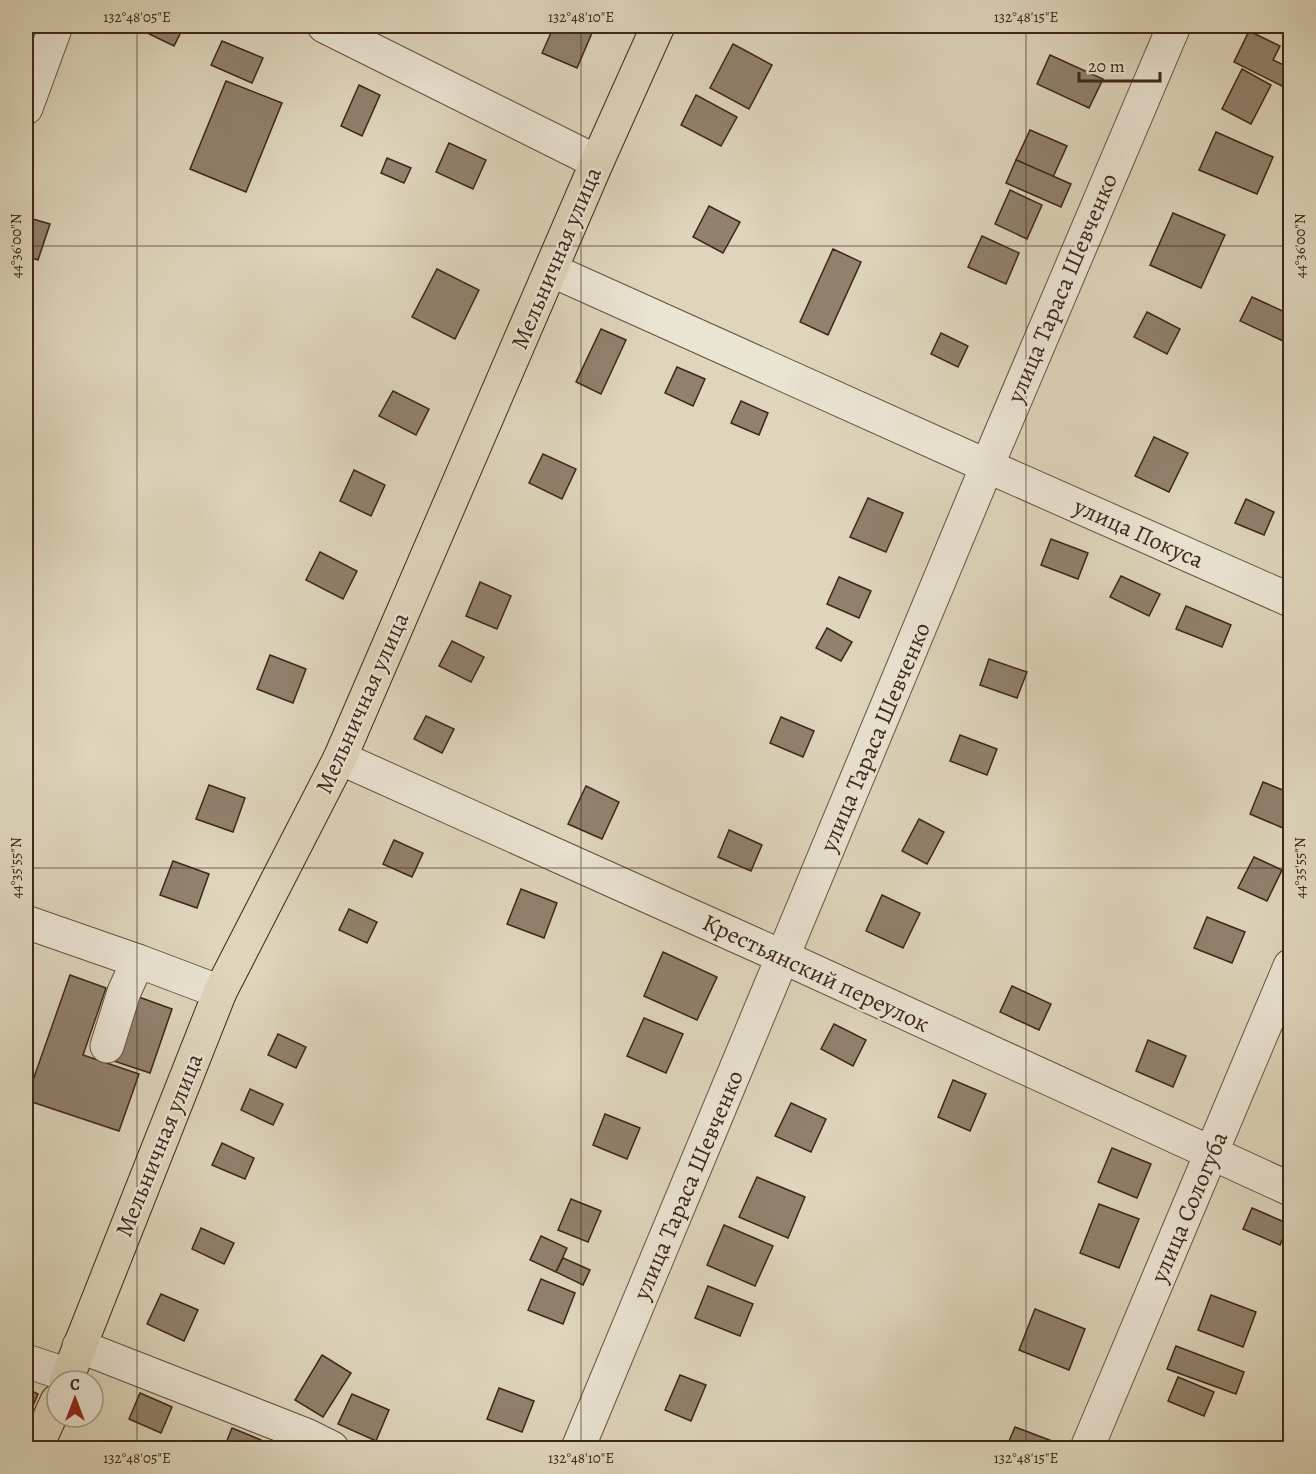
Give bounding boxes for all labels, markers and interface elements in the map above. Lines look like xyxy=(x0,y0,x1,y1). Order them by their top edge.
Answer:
text: 132°48'05"E xyxy=(103,7,171,27)
text: 132°48'10"E xyxy=(548,7,614,27)
text: 132°48'15"E xyxy=(994,7,1058,27)
scale bar xyxy=(1079,45,1160,83)
text: 20 m xyxy=(1088,54,1125,78)
street label: Мельничная улица xyxy=(503,162,609,354)
street label: улица Тараса Шевченко xyxy=(999,168,1125,409)
text: 44°36'00"N xyxy=(6,213,26,279)
text: 44°36'00"N xyxy=(1290,213,1310,279)
street label: улица Покуса xyxy=(1068,490,1209,576)
street label: Мельничная улица xyxy=(308,607,416,799)
street label: улица Тараса Шевченко xyxy=(812,617,938,858)
text: 44°35'55"N xyxy=(6,837,26,899)
text: 44°35'55"N xyxy=(1290,837,1310,899)
street label: Крестьянский переулок xyxy=(697,906,935,1040)
street label: Мельничная улица xyxy=(108,1048,210,1242)
street label: улица Тараса Шевченко xyxy=(625,1065,751,1306)
street label: улица Сологуба xyxy=(1142,1126,1235,1288)
north arrow xyxy=(45,1369,105,1429)
text: С xyxy=(70,1374,80,1396)
text: 132°48'05"E xyxy=(103,1448,171,1468)
text: 132°48'10"E xyxy=(548,1448,614,1468)
text: 132°48'15"E xyxy=(994,1448,1058,1468)

